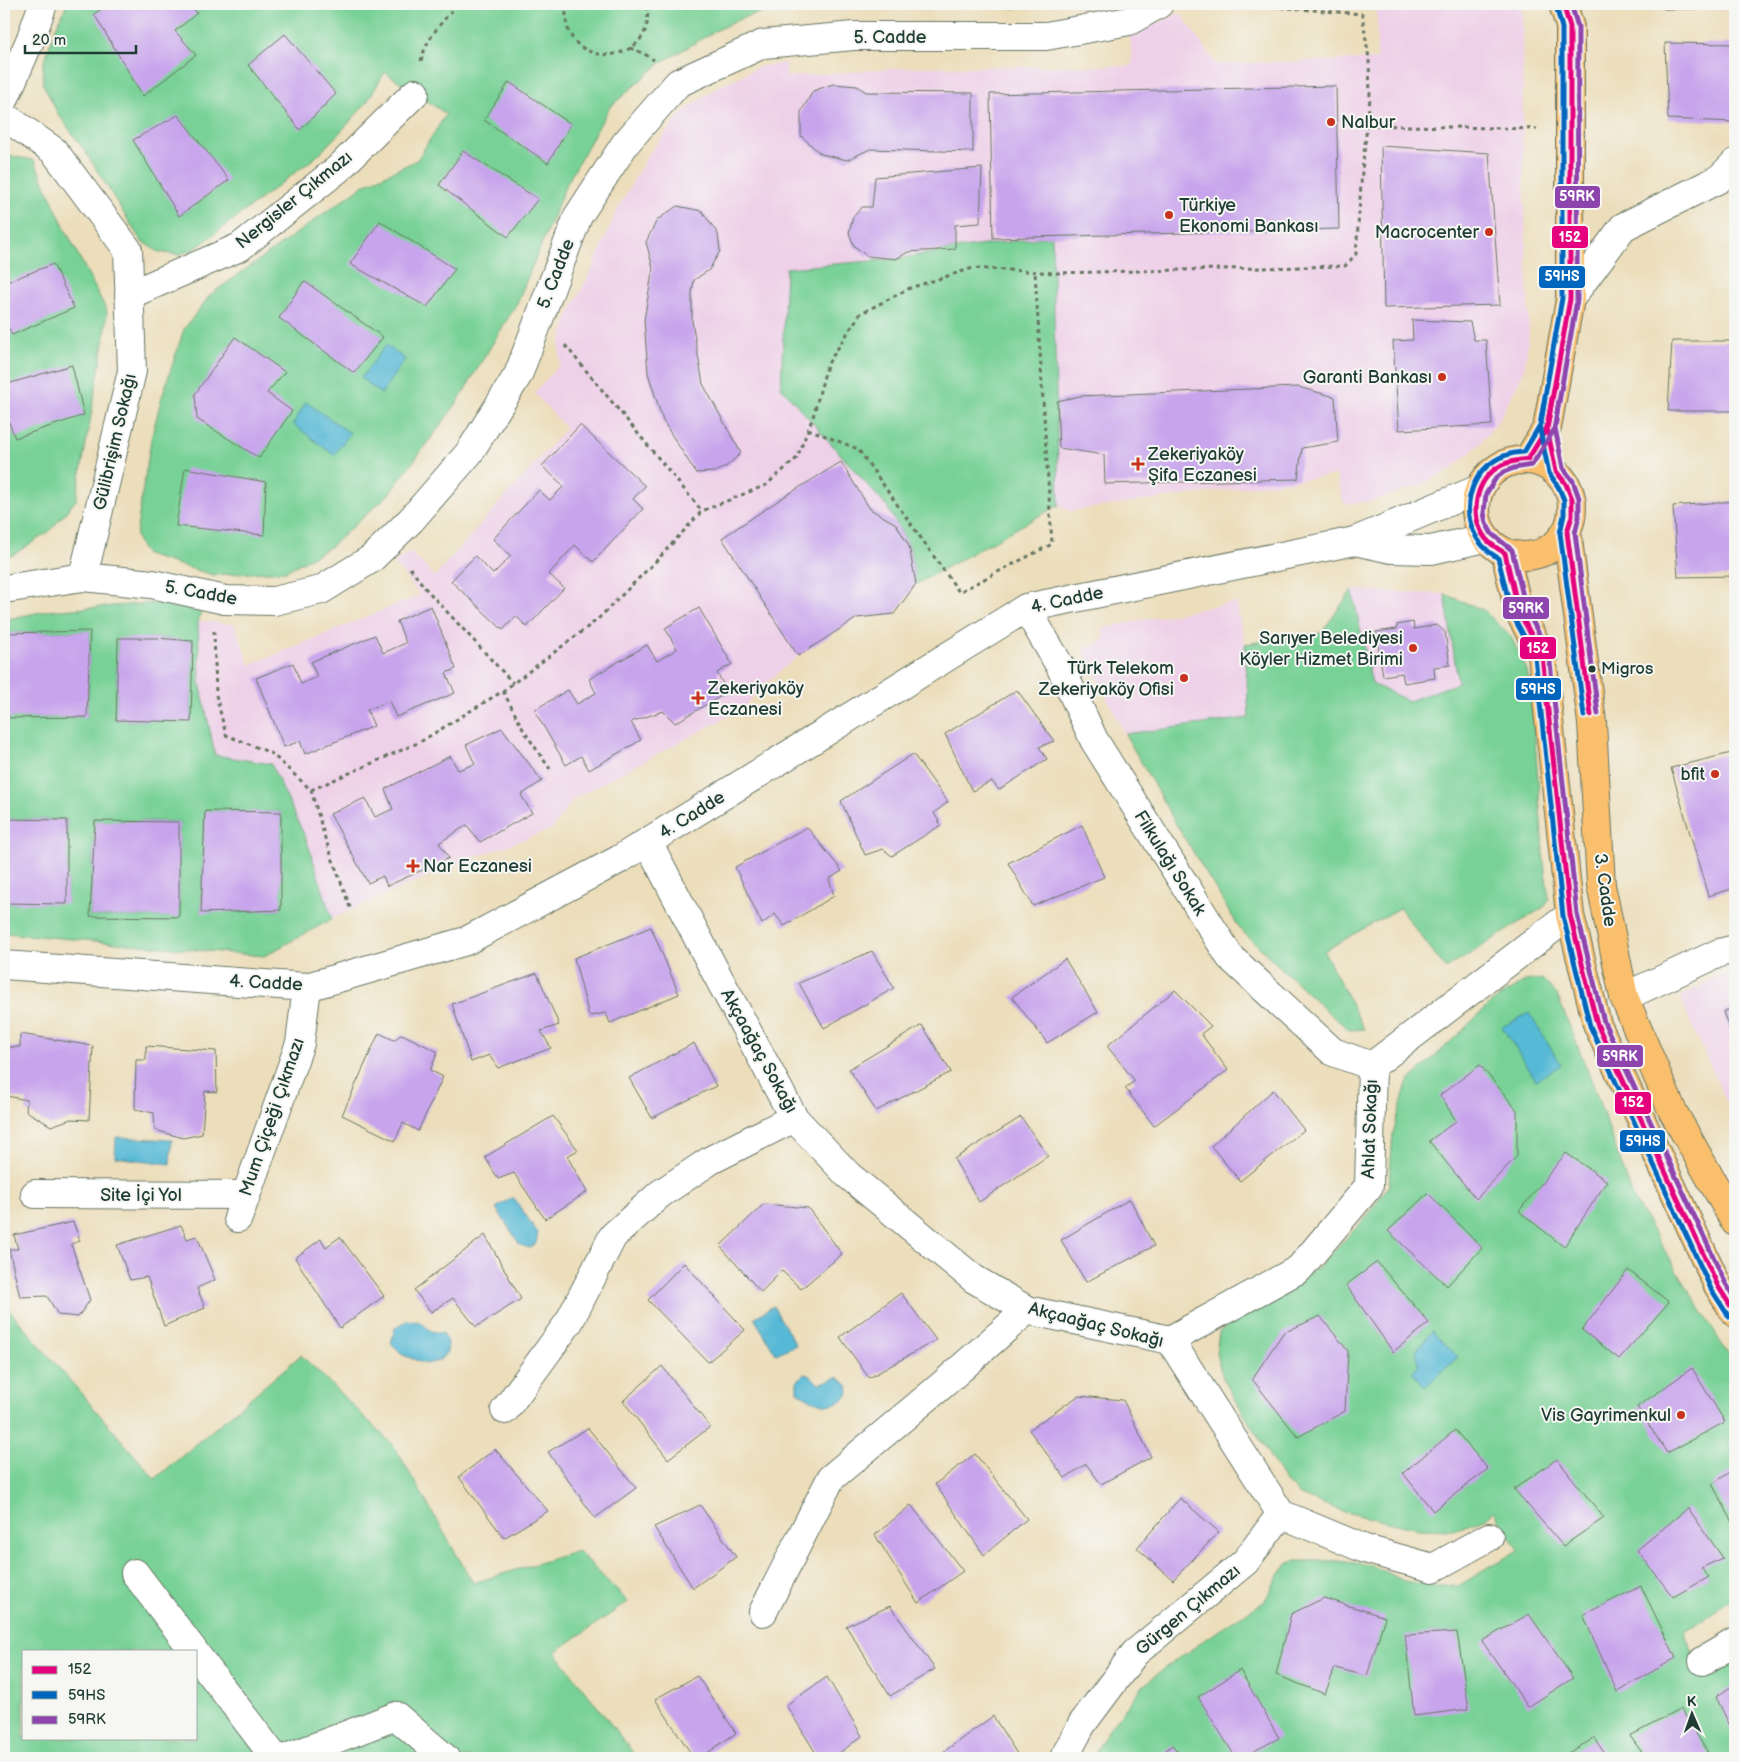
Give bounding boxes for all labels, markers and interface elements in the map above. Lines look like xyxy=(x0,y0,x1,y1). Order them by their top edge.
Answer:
scale bar xyxy=(25,22,136,54)
street label: 5. Cadde xyxy=(854,27,927,48)
text: 20 m xyxy=(32,31,66,50)
place label: Nalbur xyxy=(1341,112,1396,133)
marker: Nalbur xyxy=(1325,116,1337,128)
street label: Nergisler Çıkmazı xyxy=(232,147,356,253)
line badge: 59RK xyxy=(1554,185,1601,209)
text: 59RK xyxy=(1559,188,1595,205)
place label: Türkiye Ekonomi Bankası xyxy=(1179,195,1318,237)
marker: Türkiye Ekonomi Bankası xyxy=(1163,209,1175,221)
place label: Macrocenter xyxy=(1375,222,1479,243)
line badge: 152 xyxy=(1551,225,1589,249)
marker: Macrocenter xyxy=(1483,226,1495,238)
text: 152 xyxy=(1559,229,1582,246)
street label: 5. Cadde xyxy=(533,236,579,312)
line badge: 59HS xyxy=(1538,265,1586,289)
text: 59HS xyxy=(1544,268,1580,285)
place label: Garanti Bankası xyxy=(1303,367,1432,388)
marker: Garanti Bankası xyxy=(1436,371,1448,383)
street label: Gülibrişim Sokağı xyxy=(89,372,141,512)
place label: Zekeriyaköy Şifa Eczanesi xyxy=(1147,444,1257,486)
marker: Zekeriyaköy Şifa Eczanesi xyxy=(1132,458,1144,470)
street label: 5. Cadde xyxy=(163,576,239,610)
street label: 4. Cadde xyxy=(1029,582,1106,618)
line badge: 59RK xyxy=(1502,596,1550,620)
text: 59RK xyxy=(1508,600,1544,617)
place label: Sarıyer Belediyesi Köyler Hizmet Birimi xyxy=(1239,628,1403,670)
line badge: 152 xyxy=(1519,636,1557,660)
text: 152 xyxy=(1527,640,1550,657)
marker: Sarıyer Belediyesi Köyler Hizmet Birimi xyxy=(1407,642,1419,654)
place label: Türk Telekom Zekeriyaköy Ofisi xyxy=(1038,658,1174,700)
place label: Migros xyxy=(1601,659,1653,679)
marker: Migros xyxy=(1587,664,1597,674)
marker: Türk Telekom Zekeriyaköy Ofisi xyxy=(1178,672,1190,684)
line badge: 59HS xyxy=(1515,677,1562,701)
place label: Zekeriyaköy Eczanesi xyxy=(707,678,805,720)
text: 59HS xyxy=(1520,681,1556,698)
marker: Zekeriyaköy Eczanesi xyxy=(692,692,704,704)
place label: bfit xyxy=(1681,764,1705,785)
marker: bfit xyxy=(1709,768,1721,780)
street label: 4. Cadde xyxy=(655,786,729,843)
street label: Filkulağı Sokak xyxy=(1129,807,1211,919)
street label: 3. Cadde xyxy=(1589,852,1621,928)
place label: Nar Eczanesi xyxy=(423,856,532,877)
marker: Nar Eczanesi xyxy=(407,860,419,872)
street label: 4. Cadde xyxy=(229,971,304,995)
street label: Akçaağaç Sokağı xyxy=(716,985,802,1117)
street label: Mum Çiçeği Çıkmazı xyxy=(235,1035,309,1199)
line badge: 59RK xyxy=(1596,1044,1644,1068)
text: 59RK xyxy=(1602,1048,1638,1065)
street label: Ahlat Sokağı xyxy=(1358,1079,1382,1179)
line badge: 152 xyxy=(1614,1091,1652,1115)
text: 152 xyxy=(1622,1094,1645,1111)
line badge: 59HS xyxy=(1619,1129,1666,1153)
text: 59HS xyxy=(1625,1133,1661,1150)
street label: Site İçi Yol xyxy=(100,1184,182,1206)
street label: Akçaağaç Sokağı xyxy=(1026,1298,1166,1352)
place label: Vis Gayrimenkul xyxy=(1541,1405,1671,1426)
marker: Vis Gayrimenkul xyxy=(1675,1409,1687,1421)
street label: Gürgen Çıkmazı xyxy=(1132,1560,1244,1660)
legend xyxy=(22,1650,198,1740)
text: 152 xyxy=(68,1660,91,1679)
text: 59HS xyxy=(68,1686,105,1705)
north arrow xyxy=(1666,1690,1716,1740)
text: K xyxy=(1687,1693,1697,1710)
text: 59RK xyxy=(68,1710,106,1729)

